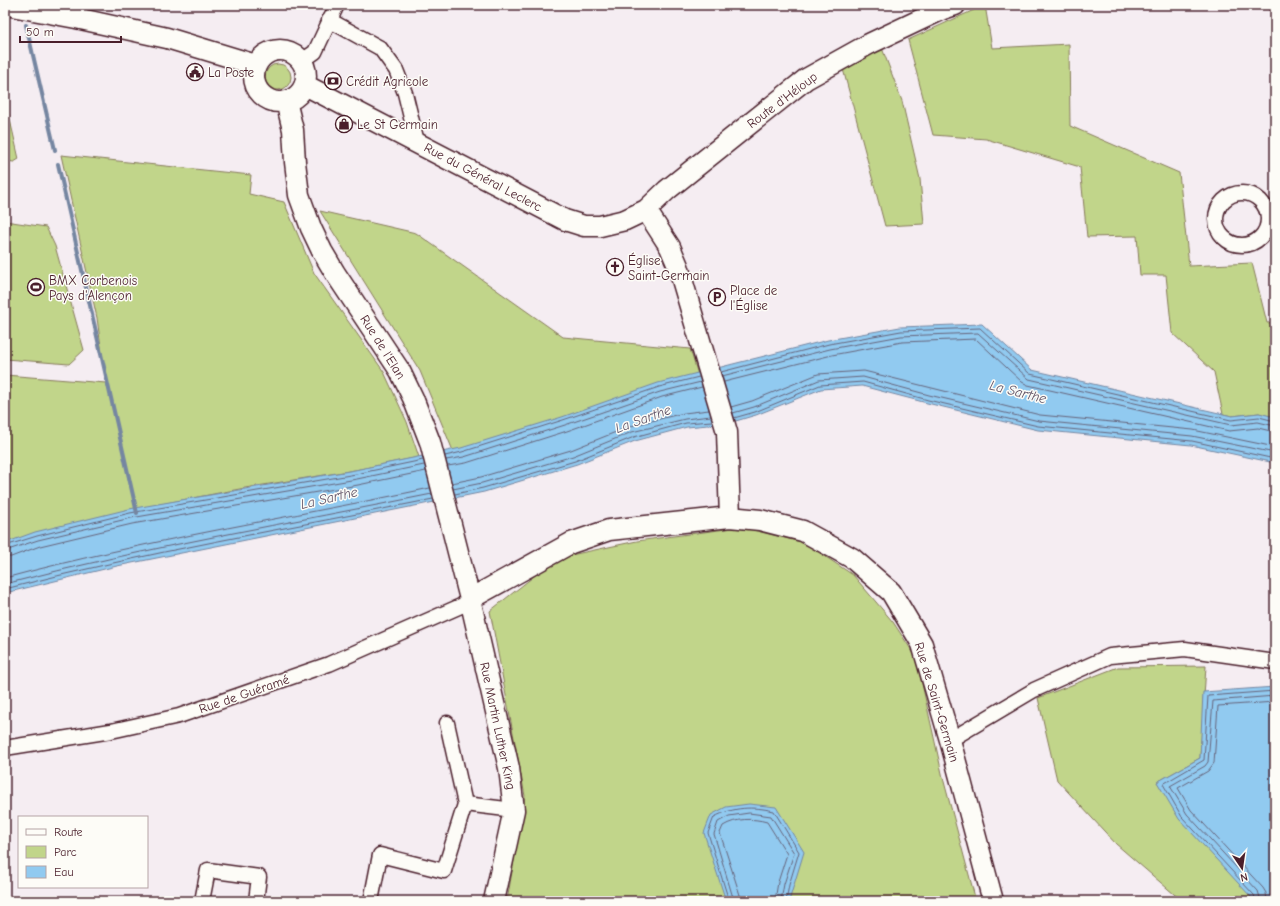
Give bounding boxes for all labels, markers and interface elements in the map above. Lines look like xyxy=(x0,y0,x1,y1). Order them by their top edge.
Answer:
scale bar xyxy=(20,18,121,44)
text: 50 m xyxy=(26,25,54,39)
public building icon: La Poste xyxy=(185,62,205,82)
place label: La Poste xyxy=(208,65,255,80)
street label: Route d'Héloup xyxy=(744,69,820,131)
bank icon: Crédit Agricole xyxy=(323,71,343,91)
place label: Crédit Agricole xyxy=(346,74,429,89)
shop icon: Le St Germain xyxy=(334,114,354,134)
place label: Le St Germain xyxy=(357,117,438,132)
street label: Rue du Général Leclerc xyxy=(422,140,544,214)
place label: Église Saint-Germain xyxy=(628,252,710,283)
church icon: Église Saint-Germain xyxy=(605,257,625,277)
place label: BMX Corbenois Pays d'Alençon xyxy=(49,273,137,303)
sports icon: BMX Corbenois Pays d'Alençon xyxy=(26,277,46,297)
place label: Place de l'Église xyxy=(730,283,778,313)
parking icon: Place de l'Église xyxy=(707,287,727,307)
street label: Rue de l'Elan xyxy=(357,312,409,382)
water label: La Sarthe xyxy=(988,377,1048,407)
water label: La Sarthe xyxy=(613,401,673,437)
water label: La Sarthe xyxy=(299,483,359,513)
street label: Rue de Saint-Germain xyxy=(912,640,962,764)
street label: Rue Martin Luther King xyxy=(477,661,519,791)
street label: Rue de Guéramé xyxy=(197,671,292,716)
legend xyxy=(18,816,148,888)
text: Route xyxy=(54,825,83,839)
text: Parc xyxy=(54,845,77,859)
north arrow xyxy=(1222,848,1262,888)
text: Eau xyxy=(54,865,74,879)
text: N xyxy=(1239,870,1249,884)

